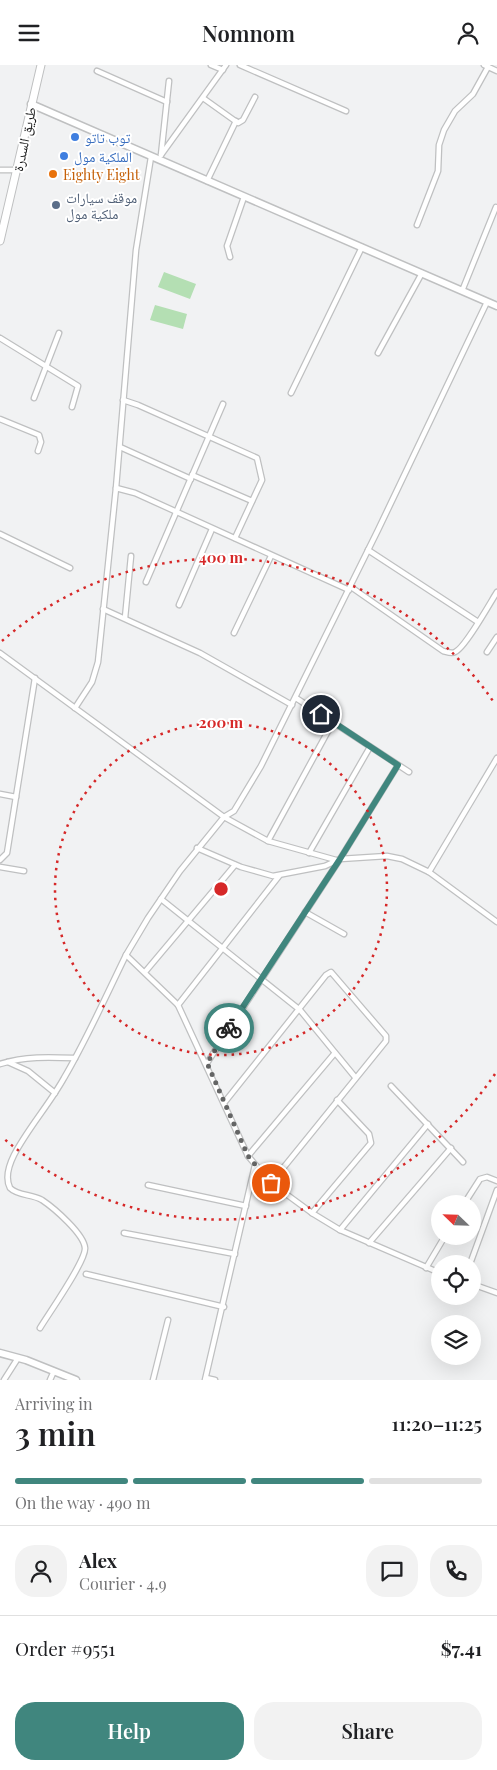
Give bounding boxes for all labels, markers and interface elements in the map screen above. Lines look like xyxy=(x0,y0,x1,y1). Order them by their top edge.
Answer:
text: Nomnom xyxy=(202,18,295,48)
icon: menu xyxy=(15,19,43,47)
icon: person xyxy=(454,19,482,47)
street label: طريق السدرة xyxy=(8,105,41,173)
place label: توب تاتو xyxy=(85,128,131,147)
marker: توب تاتو xyxy=(69,131,81,143)
place label: الملكية مول xyxy=(74,147,132,166)
marker: الملكية مول xyxy=(58,150,70,162)
place label: Eighty Eight xyxy=(63,165,141,184)
marker: Eighty Eight xyxy=(47,168,59,180)
place label: موقف سيارات ملكية مول xyxy=(66,188,137,223)
marker: موقف سيارات ملكية مول xyxy=(50,199,62,211)
text: 400 m xyxy=(199,547,244,567)
pin xyxy=(300,693,342,735)
icon: home xyxy=(307,700,335,728)
text: 200 m xyxy=(199,712,244,732)
centre of rings xyxy=(212,880,230,898)
courier xyxy=(204,1003,254,1053)
icon: bike xyxy=(215,1014,243,1042)
pin xyxy=(250,1162,292,1204)
icon: bag xyxy=(257,1169,285,1197)
north arrow xyxy=(431,1195,481,1245)
map controls xyxy=(431,1195,481,1365)
button: locate xyxy=(431,1255,481,1305)
button: layers xyxy=(431,1315,481,1365)
text: Arriving in xyxy=(15,1393,93,1414)
text: 11:20–11:25 xyxy=(392,1410,482,1436)
text: 3 min xyxy=(15,1411,96,1454)
text: On the way · 490 m xyxy=(15,1492,150,1513)
button: person xyxy=(15,1545,67,1597)
button: chat xyxy=(366,1545,418,1597)
button: phone xyxy=(430,1545,482,1597)
text: Alex xyxy=(79,1547,117,1573)
text: Courier · 4.9 xyxy=(79,1573,167,1594)
text: Order #9551 xyxy=(15,1635,115,1661)
text: $7.41 xyxy=(441,1635,482,1661)
button: Help xyxy=(15,1702,244,1760)
button: Share xyxy=(254,1702,482,1760)

